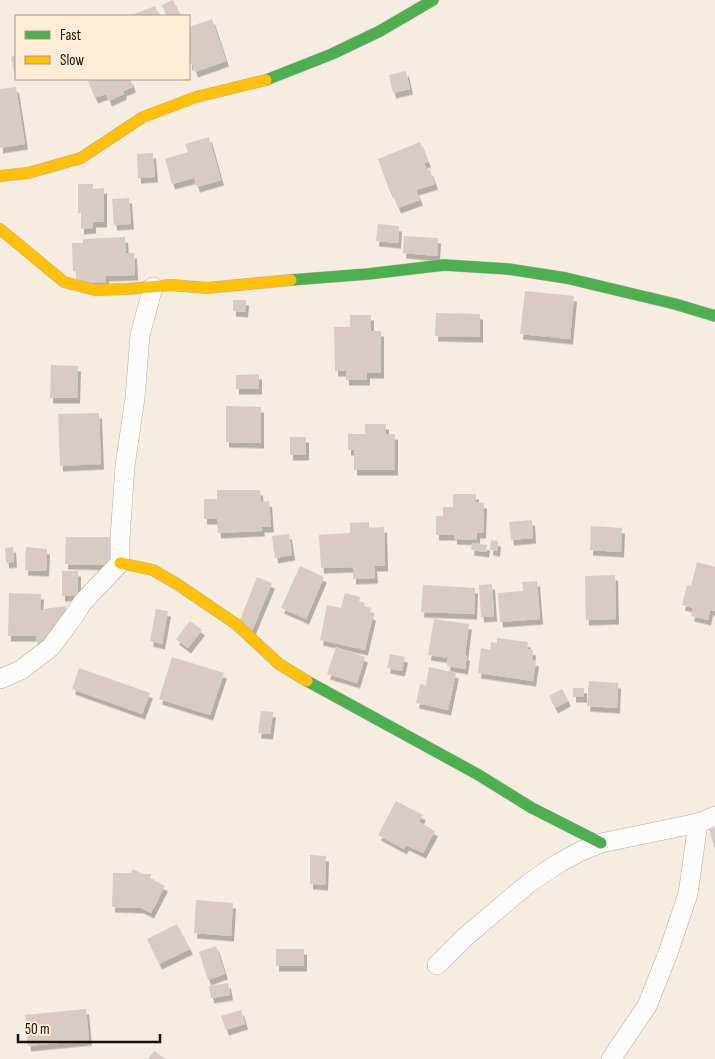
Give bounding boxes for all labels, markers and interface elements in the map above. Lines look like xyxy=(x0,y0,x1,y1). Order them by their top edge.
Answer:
legend xyxy=(15,15,190,80)
text: Fast xyxy=(60,26,82,45)
text: Slow xyxy=(60,51,84,70)
scale bar xyxy=(18,1012,160,1044)
text: 50 m xyxy=(25,1020,50,1039)

